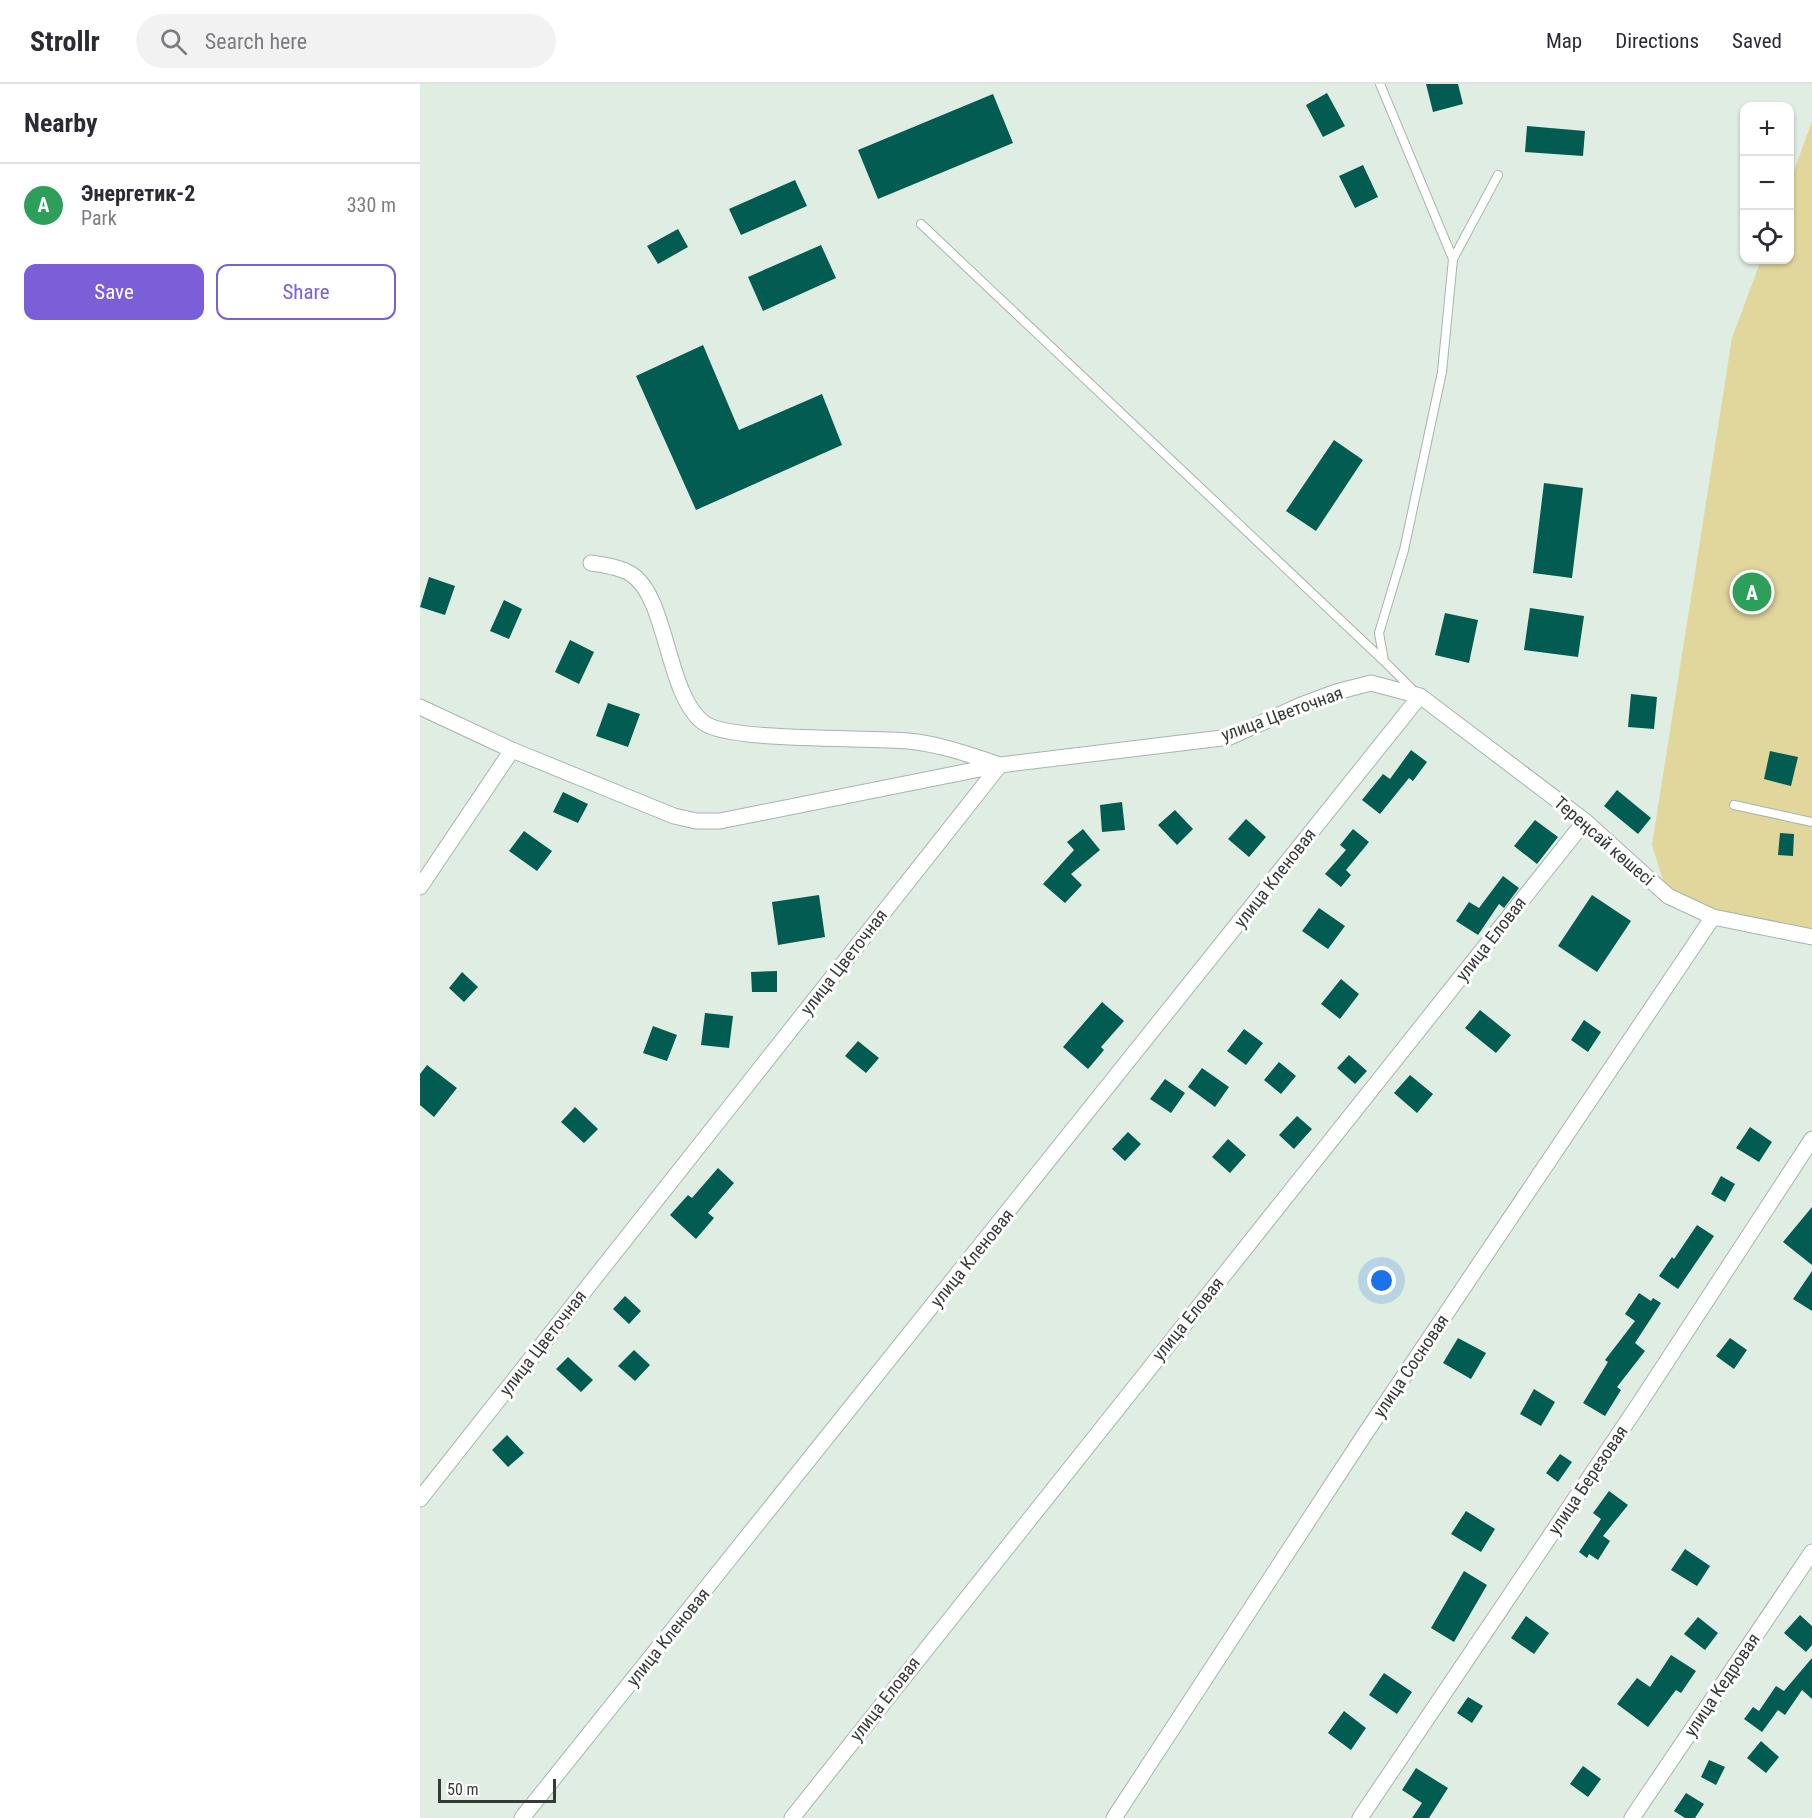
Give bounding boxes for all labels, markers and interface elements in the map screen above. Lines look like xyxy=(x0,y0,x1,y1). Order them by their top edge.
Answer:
search box xyxy=(136,14,556,68)
text: Strollr xyxy=(30,25,100,58)
icon: search xyxy=(157,25,190,58)
text: Search here xyxy=(205,29,307,54)
text: Map xyxy=(1546,29,1582,53)
text: Directions xyxy=(1615,29,1699,53)
text: Saved xyxy=(1732,29,1782,53)
map controls xyxy=(1740,102,1794,264)
button: + xyxy=(1740,102,1794,156)
text: Nearby xyxy=(24,108,98,138)
button: − xyxy=(1740,156,1794,210)
text: Энергетик-2 xyxy=(81,181,195,206)
text: A xyxy=(38,193,49,217)
text: 330 m xyxy=(347,193,396,217)
text: Park xyxy=(81,206,117,230)
button: locate xyxy=(1740,210,1794,264)
button: Save xyxy=(24,264,204,320)
button: Share xyxy=(216,264,396,320)
pin: A xyxy=(1732,570,1772,614)
street label: улица Цветочная xyxy=(1218,682,1346,745)
street label: Тереңсай көшесі xyxy=(1550,792,1658,890)
street label: улица Кленовая xyxy=(1229,824,1320,931)
street label: улица Еловая xyxy=(1451,892,1530,985)
street label: улица Цветочная xyxy=(796,905,891,1019)
street label: улица Кленовая xyxy=(926,1204,1018,1311)
your location xyxy=(1367,1266,1396,1295)
street label: улица Еловая xyxy=(1148,1273,1228,1365)
street label: улица Цветочная xyxy=(495,1286,590,1400)
street label: улица Сосновая xyxy=(1368,1310,1453,1421)
street label: улица Березовая xyxy=(1543,1421,1632,1538)
street label: улица Кленовая xyxy=(622,1583,714,1690)
street label: улица Кедровая xyxy=(1679,1629,1764,1740)
street label: улица Еловая xyxy=(845,1652,924,1745)
scale bar xyxy=(438,1776,556,1804)
text: 50 m xyxy=(447,1780,479,1799)

